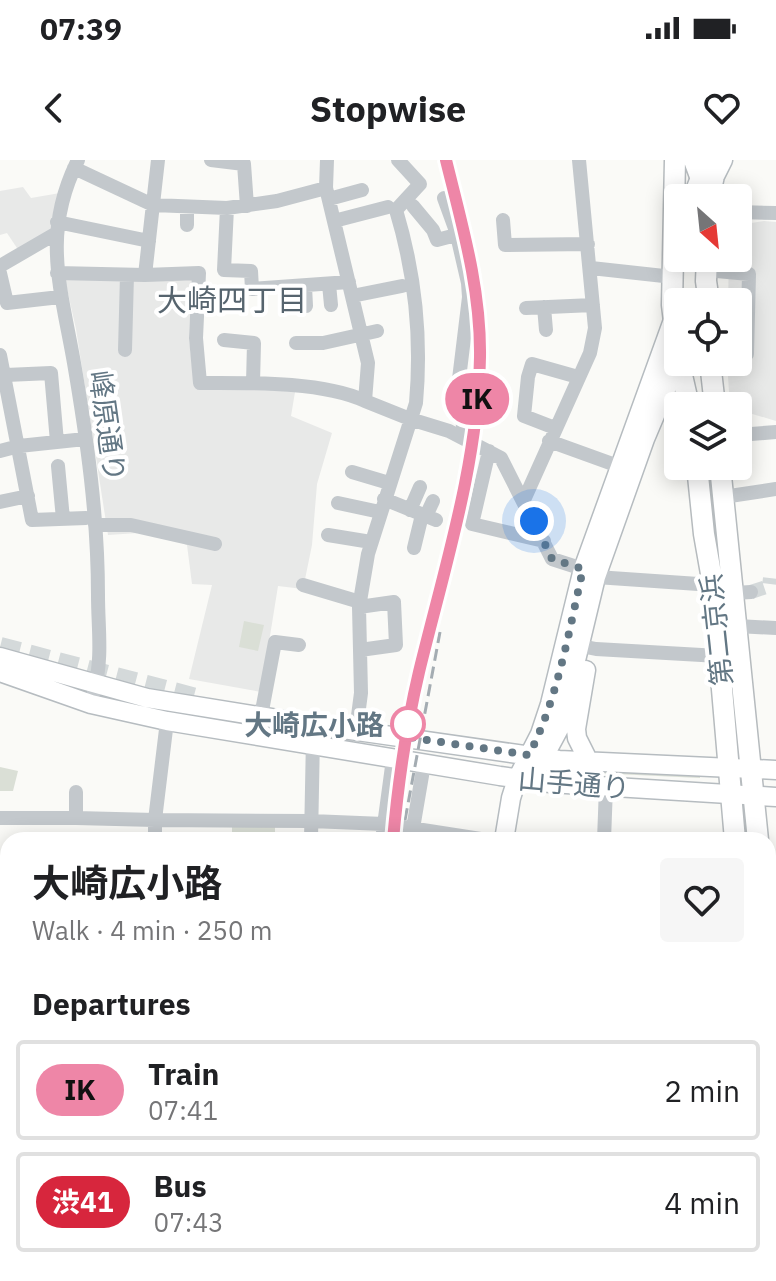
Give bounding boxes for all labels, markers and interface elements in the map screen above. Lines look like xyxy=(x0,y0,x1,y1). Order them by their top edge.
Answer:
text: 07:39 xyxy=(40,9,122,48)
text: Stopwise xyxy=(310,85,466,132)
icon: back xyxy=(32,86,76,130)
icon: heart xyxy=(700,86,744,130)
north arrow xyxy=(664,184,752,272)
map controls xyxy=(664,184,752,480)
district label: 大崎四丁目 xyxy=(157,280,307,319)
button: locate xyxy=(664,288,752,376)
street label: 峰原通り xyxy=(82,368,134,484)
line badge: IK xyxy=(441,373,513,425)
text: IK xyxy=(461,380,493,417)
button: layers xyxy=(664,392,752,480)
your location xyxy=(514,501,554,541)
street label: 第二京浜 xyxy=(692,572,740,688)
place label: 大崎広小路 xyxy=(244,706,384,743)
marker: 大崎広小路 xyxy=(391,707,425,741)
street label: 山手通り xyxy=(517,760,631,806)
text: 大崎広小路 xyxy=(32,858,222,907)
button: heart xyxy=(660,858,744,942)
text: Walk · 4 min · 250 m xyxy=(32,913,272,947)
text: Departures xyxy=(32,984,191,1023)
text: Train xyxy=(148,1054,219,1093)
text: IK xyxy=(64,1071,96,1108)
text: 2 min xyxy=(664,1071,740,1110)
text: 07:41 xyxy=(148,1093,218,1127)
text: Bus xyxy=(154,1166,207,1205)
text: 渋41 xyxy=(52,1183,114,1220)
text: 4 min xyxy=(664,1183,740,1222)
text: 07:43 xyxy=(154,1205,224,1239)

